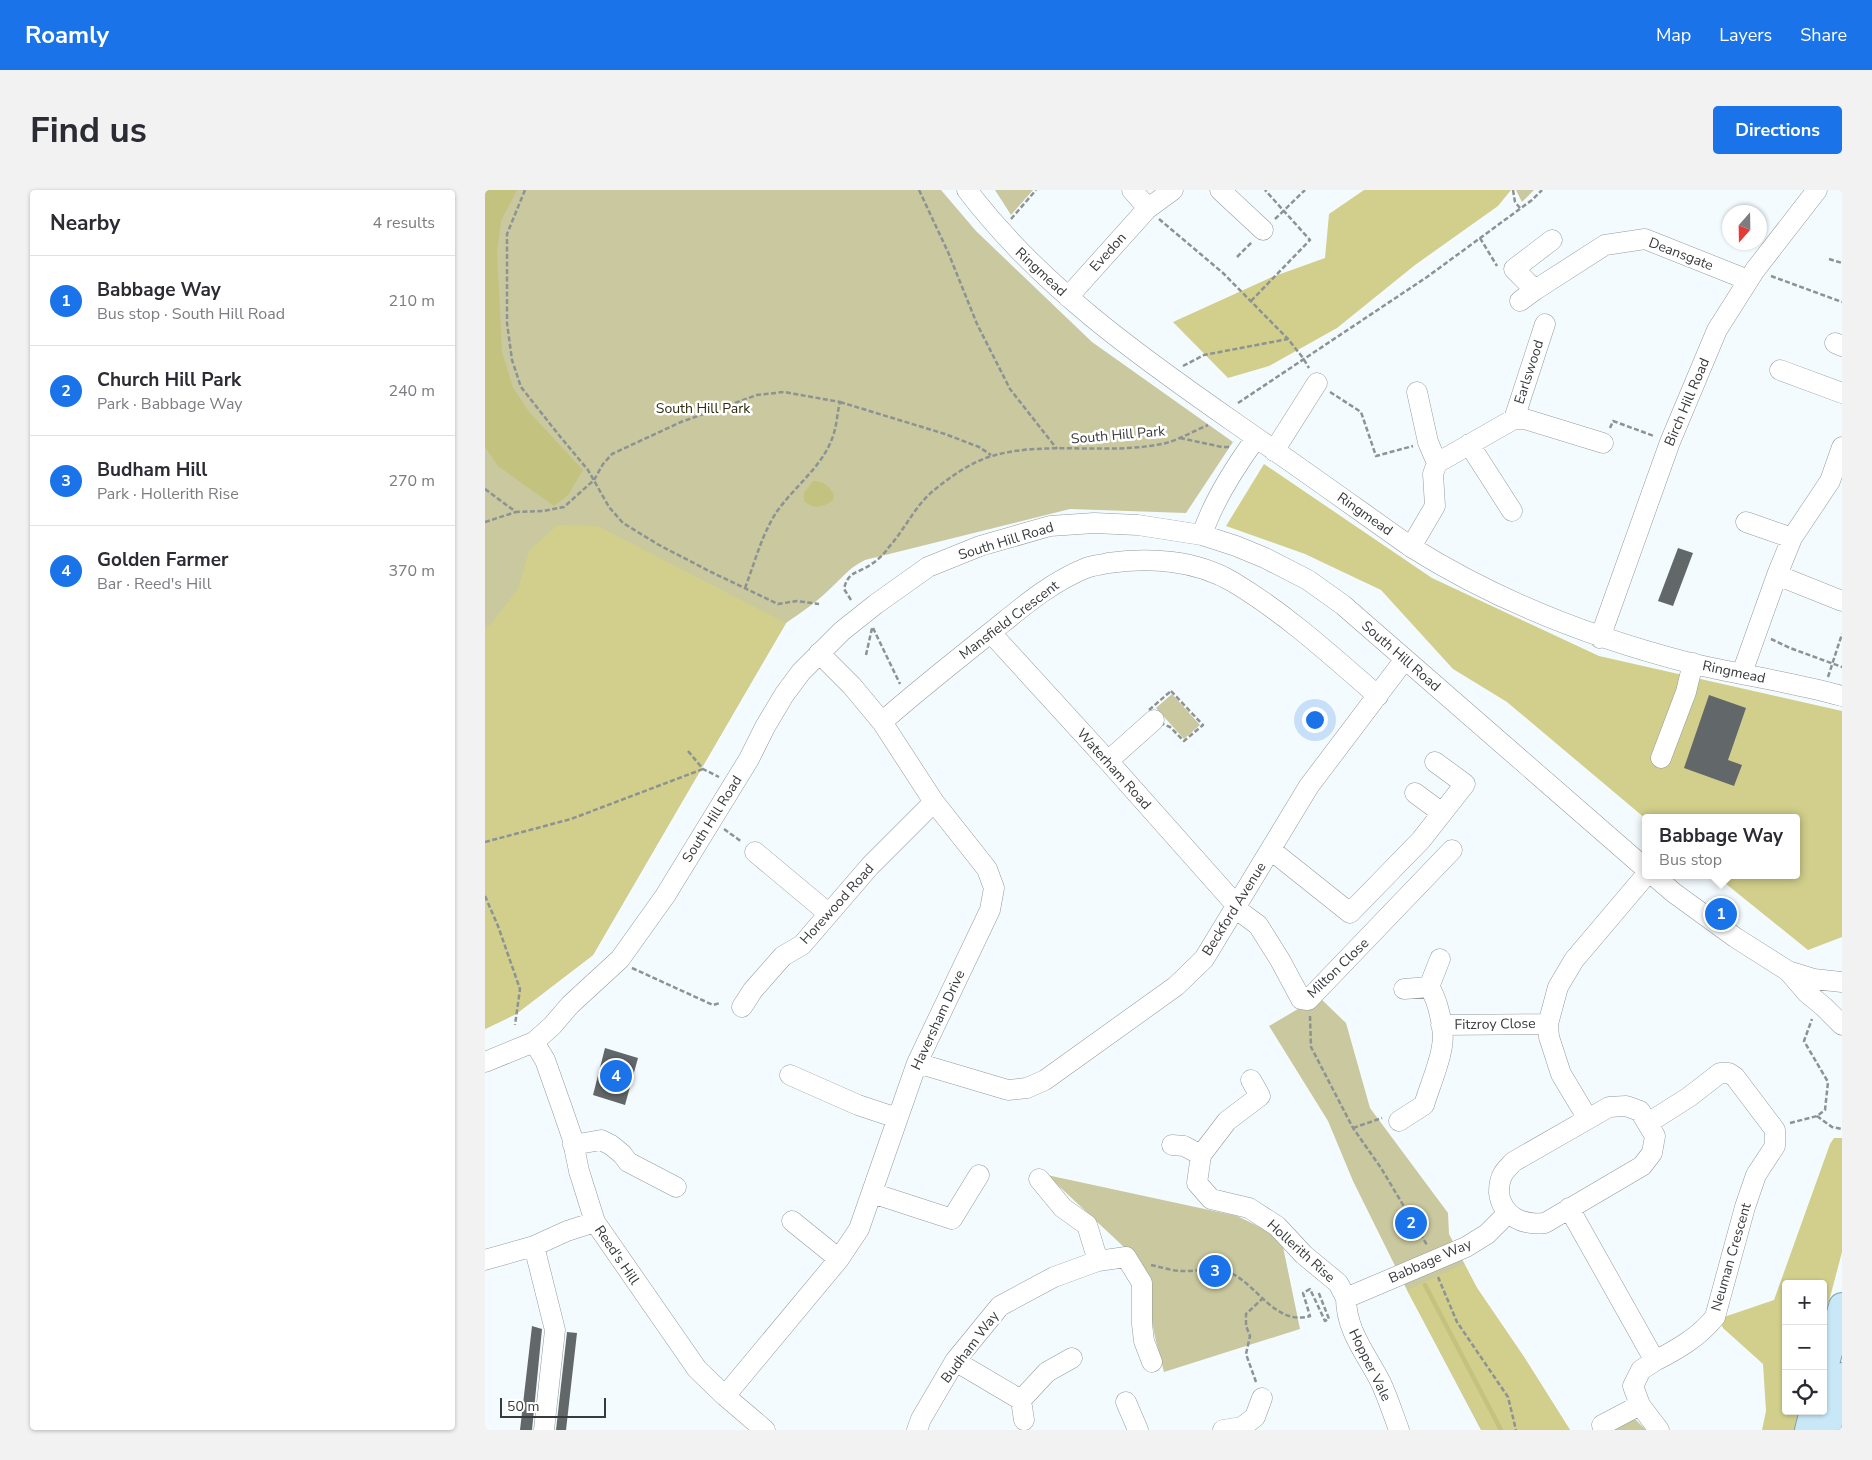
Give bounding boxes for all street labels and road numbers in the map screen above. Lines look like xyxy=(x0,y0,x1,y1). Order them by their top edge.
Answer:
street label: Evedon xyxy=(1085,228,1131,276)
street label: Deansgate xyxy=(1646,233,1716,275)
street label: Ringmead xyxy=(1011,243,1071,301)
street label: Earlswood xyxy=(1510,337,1548,407)
street label: Birch Hill Road xyxy=(1660,355,1714,449)
street label: South Hill Park xyxy=(1070,421,1167,449)
street label: Ringmead xyxy=(1333,488,1397,540)
street label: South Hill Road xyxy=(956,517,1056,565)
street label: Mansfield Crescent xyxy=(955,576,1063,664)
street label: South Hill Road xyxy=(1357,616,1445,696)
street label: Ringmead xyxy=(1701,656,1767,688)
street label: Waterham Road xyxy=(1073,724,1155,814)
street label: South Hill Road xyxy=(678,772,746,866)
street label: Beckford Avenue xyxy=(1198,859,1270,959)
street label: Horewood Road xyxy=(796,860,878,948)
street label: Milton Close xyxy=(1303,934,1373,1002)
street label: Haversham Drive xyxy=(906,967,970,1073)
street label: Fitzroy Close xyxy=(1454,1014,1536,1034)
street label: Neuman Crescent xyxy=(1706,1201,1756,1313)
street label: Hollerith Rise xyxy=(1263,1215,1339,1287)
street label: Reed's Hill xyxy=(590,1222,644,1289)
street label: Babbage Way xyxy=(1385,1234,1475,1288)
street label: Budham Way xyxy=(937,1306,1004,1387)
street label: Hopper Vale xyxy=(1344,1326,1396,1404)

